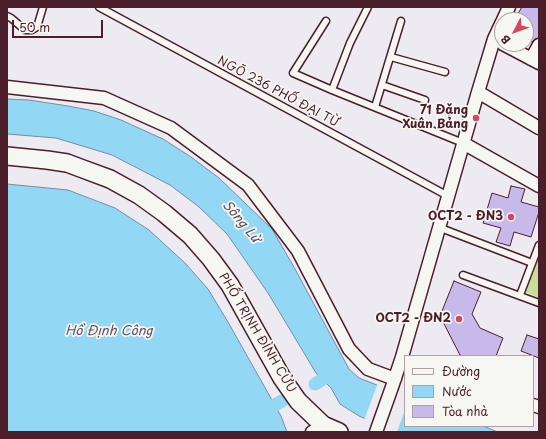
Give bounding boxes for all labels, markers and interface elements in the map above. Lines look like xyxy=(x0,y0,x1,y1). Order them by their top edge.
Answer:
scale bar xyxy=(14,12,105,38)
north arrow xyxy=(494,12,534,52)
text: 50 m xyxy=(19,18,50,36)
text: B xyxy=(496,31,514,48)
street label: NGÕ 236 PHỐ ĐẠI TỪ xyxy=(215,54,341,130)
place label: 71 Đặng Xuân Bảng xyxy=(403,104,468,132)
marker: 71 Đặng Xuân Bảng xyxy=(471,113,481,123)
water label: Sông Lừ xyxy=(219,198,263,246)
place label: OCT2 - ĐN3 xyxy=(428,210,503,224)
marker: OCT2 - ĐN3 xyxy=(506,212,516,222)
street label: PHỐ TRỊNH ĐÌNH CỬU xyxy=(216,271,298,395)
place label: OCT2 - ĐN2 xyxy=(375,312,451,326)
marker: OCT2 - ĐN2 xyxy=(454,314,464,324)
water label: Hồ Định Công xyxy=(65,323,153,339)
legend xyxy=(404,355,534,427)
text: Đường xyxy=(442,362,480,380)
text: Nước xyxy=(442,382,472,400)
text: Tòa nhà xyxy=(442,402,488,420)

